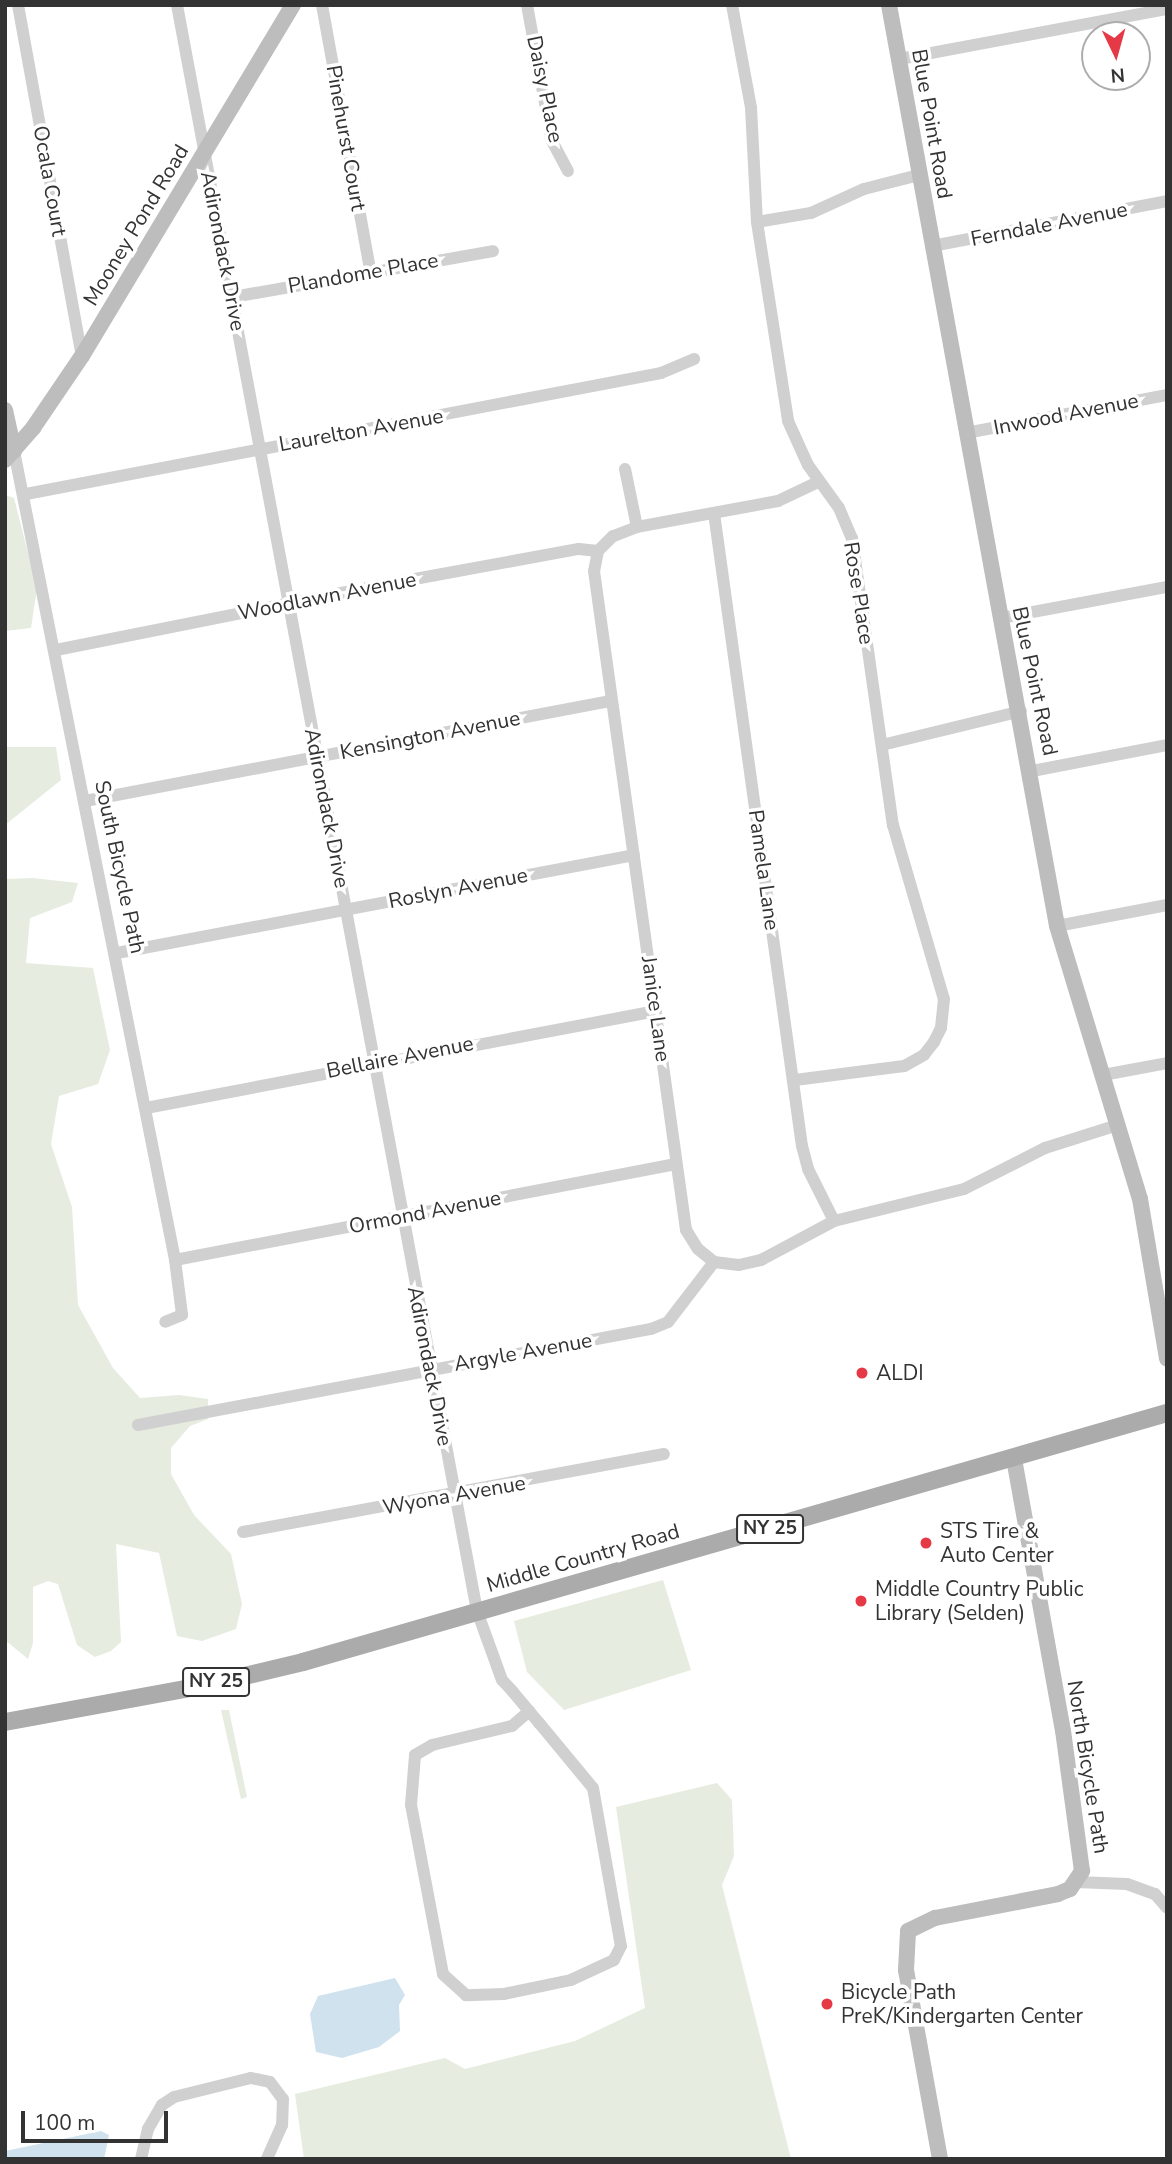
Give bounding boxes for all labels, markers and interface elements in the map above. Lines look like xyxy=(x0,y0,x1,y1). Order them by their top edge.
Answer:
north arrow xyxy=(1081,21,1151,91)
street label: Daisy Place xyxy=(521,33,569,145)
street label: Blue Point Road xyxy=(906,47,958,201)
text: N xyxy=(1109,61,1126,88)
street label: Pinehurst Court xyxy=(321,63,371,213)
street label: Ocala Court xyxy=(28,124,72,238)
street label: Mooney Pond Road xyxy=(78,140,194,310)
street label: Adirondack Drive xyxy=(195,169,251,333)
street label: Ferndale Avenue xyxy=(968,196,1130,252)
street label: Plandome Place xyxy=(286,247,440,299)
street label: Inwood Avenue xyxy=(991,388,1141,440)
street label: Laurelton Avenue xyxy=(277,403,445,457)
street label: Rose Place xyxy=(838,540,880,646)
street label: Woodlawn Avenue xyxy=(236,566,418,626)
street label: Blue Point Road xyxy=(1007,604,1063,758)
street label: Kensington Avenue xyxy=(338,705,522,765)
street label: Adirondack Drive xyxy=(299,726,355,890)
street label: South Bicycle Path xyxy=(89,778,151,956)
street label: Pamela Lane xyxy=(743,808,785,932)
street label: Roslyn Avenue xyxy=(386,862,530,914)
street label: Janice Lane xyxy=(636,955,676,1063)
street label: Bellaire Avenue xyxy=(324,1030,476,1084)
street label: Ormond Avenue xyxy=(347,1185,503,1239)
street label: Adirondack Drive xyxy=(402,1284,458,1448)
street label: Argyle Avenue xyxy=(452,1327,594,1377)
place label: ALDI xyxy=(876,1360,924,1386)
marker: ALDI xyxy=(854,1365,870,1381)
street label: Wyona Avenue xyxy=(381,1470,527,1520)
road number: NY 25 xyxy=(735,1513,805,1544)
street label: Middle Country Road xyxy=(484,1518,682,1598)
place label: STS Tire & Auto Center xyxy=(940,1518,1054,1568)
marker: STS Tire & Auto Center xyxy=(918,1535,934,1551)
place label: Middle Country Public Library (Selden) xyxy=(875,1576,1083,1626)
marker: Middle Country Public Library (Selden) xyxy=(853,1593,869,1609)
road number: NY 25 xyxy=(181,1666,251,1698)
street label: North Bicycle Path xyxy=(1062,1679,1114,1855)
place label: Bicycle Path PreK/Kindergarten Center xyxy=(841,1979,1083,2029)
marker: Bicycle Path PreK/Kindergarten Center xyxy=(819,1996,835,2012)
scale bar xyxy=(24,2098,172,2142)
text: 100 m xyxy=(34,2109,95,2137)

